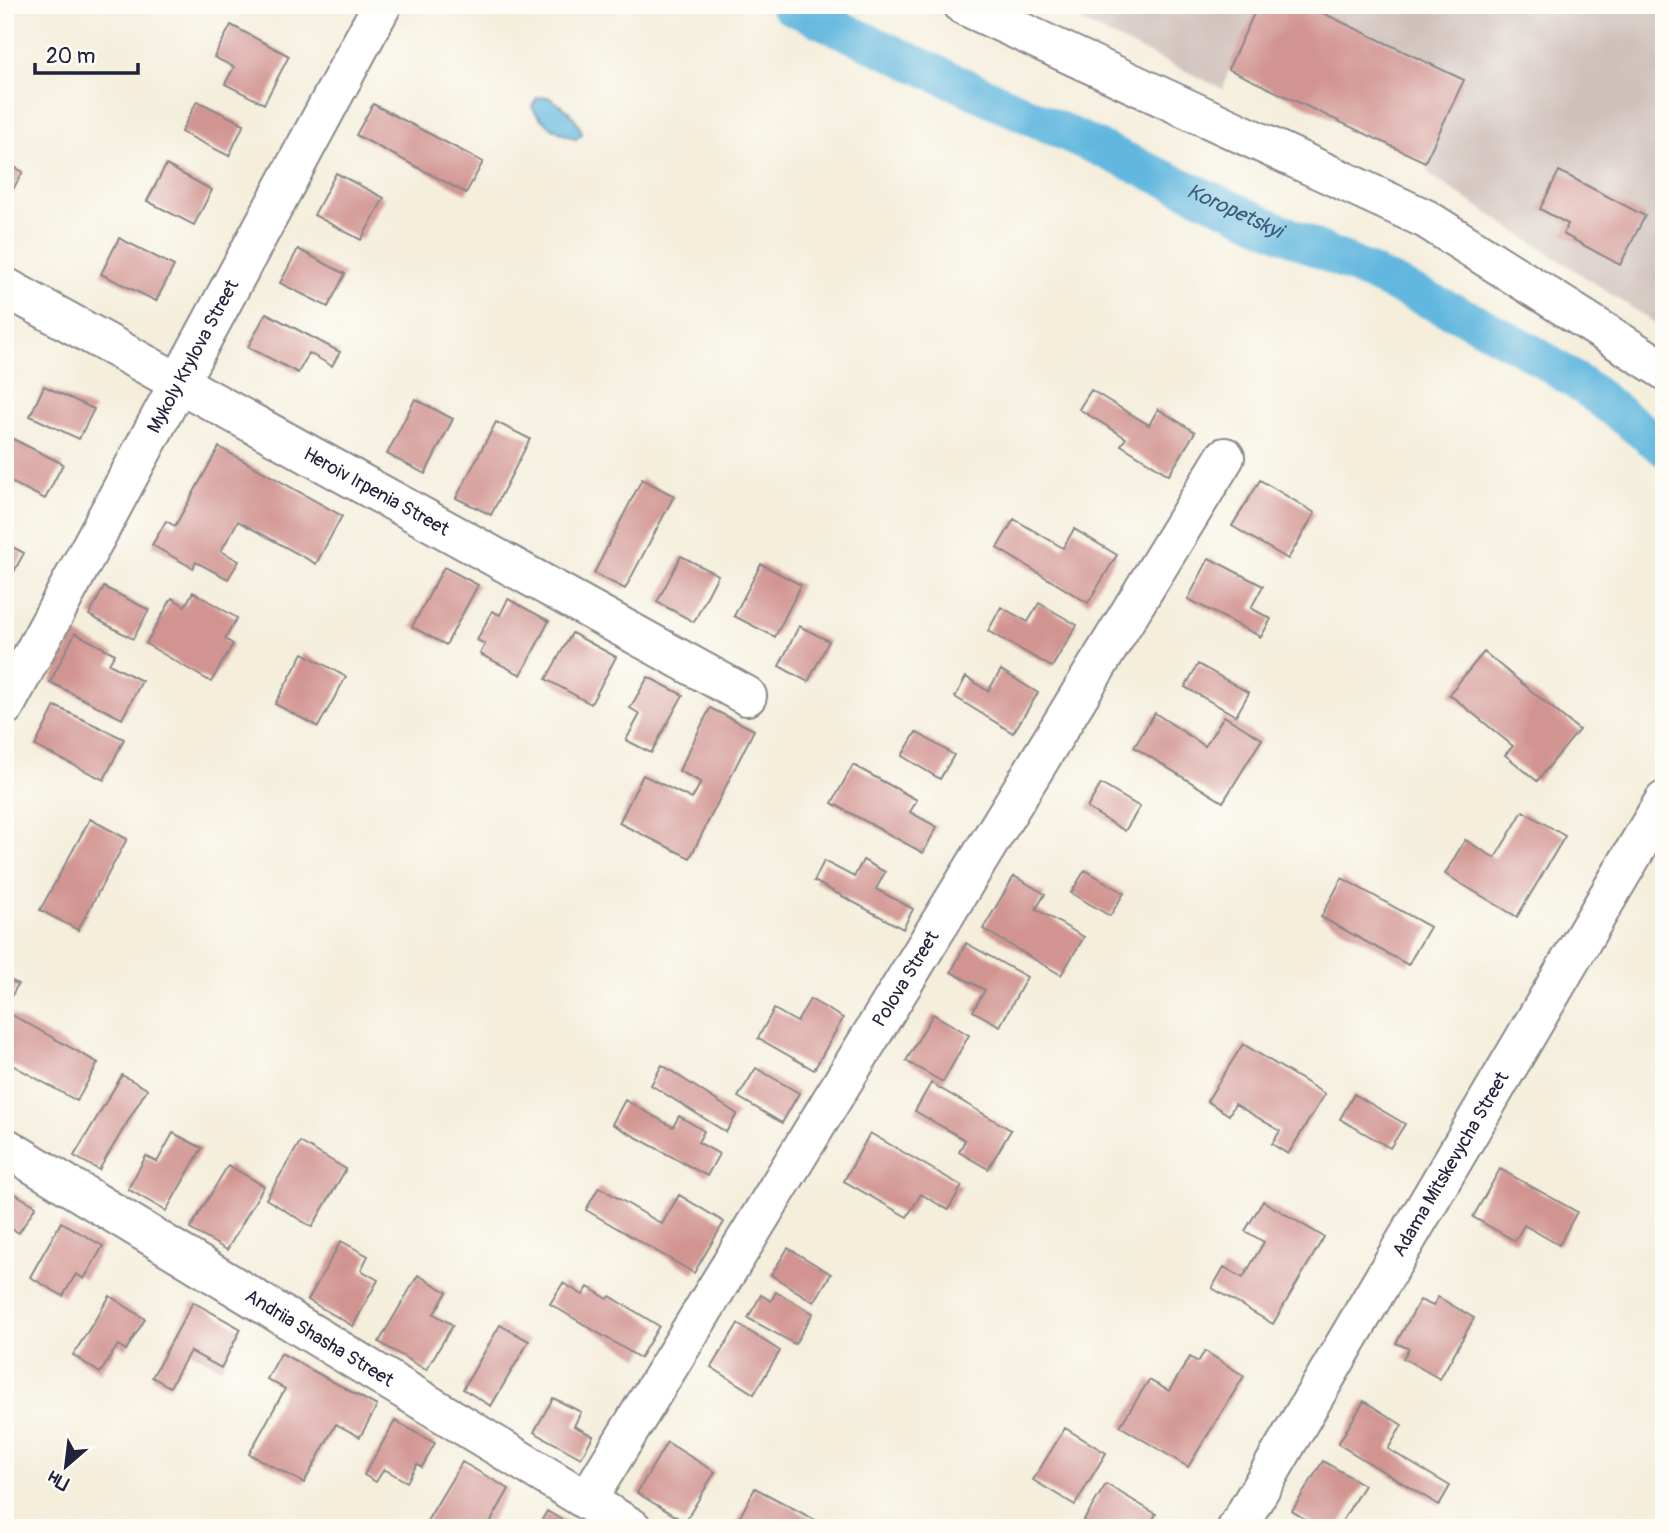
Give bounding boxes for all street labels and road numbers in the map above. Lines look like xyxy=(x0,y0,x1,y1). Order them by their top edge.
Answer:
street label: Mykoly Krylova Street xyxy=(142,275,244,437)
street label: Heroiv Irpenia Street xyxy=(299,442,454,542)
street label: Polova Street xyxy=(867,926,945,1031)
street label: Adama Mitskevycha Street xyxy=(1387,1067,1515,1261)
street label: Andriia Shasha Street xyxy=(241,1284,399,1393)

